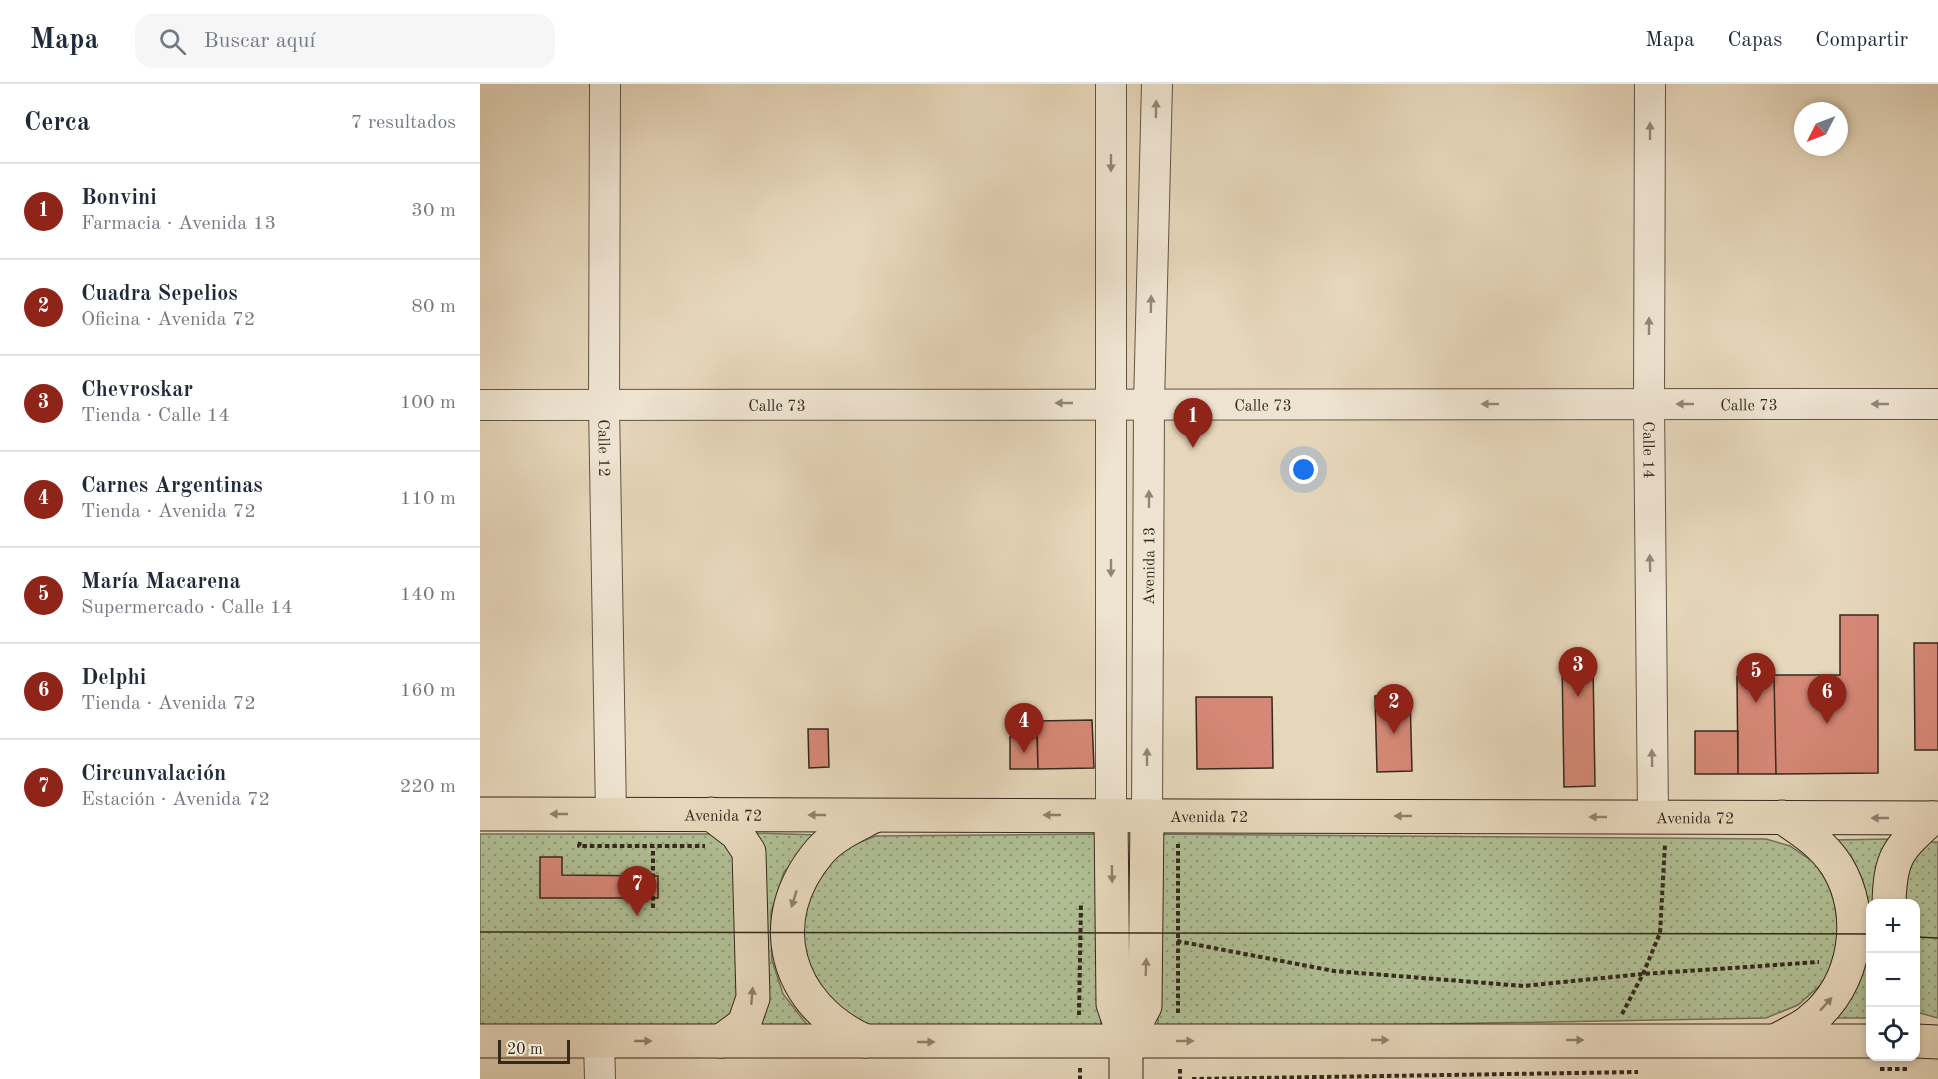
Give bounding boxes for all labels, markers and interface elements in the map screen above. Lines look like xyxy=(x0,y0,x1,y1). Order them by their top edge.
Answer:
search box xyxy=(135,14,555,68)
icon: search xyxy=(156,25,189,58)
text: Mapa xyxy=(30,27,99,55)
text: Buscar aquí xyxy=(204,30,315,52)
text: Mapa xyxy=(1645,30,1695,51)
text: Capas xyxy=(1728,30,1782,51)
text: Compartir xyxy=(1815,30,1908,51)
one-way arrow xyxy=(1151,100,1161,119)
north arrow xyxy=(1794,102,1848,156)
text: Cerca xyxy=(24,110,90,136)
text: 7 resultados xyxy=(351,113,456,133)
one-way arrow xyxy=(1645,122,1655,141)
one-way arrow xyxy=(1106,154,1116,173)
text: Bonvini xyxy=(81,187,157,209)
text: 1 xyxy=(38,201,49,221)
text: 30 m xyxy=(411,201,456,221)
text: Farmacia · Avenida 13 xyxy=(81,214,276,234)
text: Cuadra Sepelios xyxy=(81,283,238,305)
one-way arrow xyxy=(1147,295,1156,314)
text: 2 xyxy=(38,297,49,317)
text: 80 m xyxy=(411,297,456,317)
text: Oficina · Avenida 72 xyxy=(81,310,255,330)
one-way arrow xyxy=(1644,317,1654,336)
text: Chevroskar xyxy=(81,379,193,401)
text: 3 xyxy=(38,393,49,413)
text: 100 m xyxy=(400,393,456,413)
one-way arrow xyxy=(1054,398,1073,408)
pin: 1 xyxy=(1174,398,1212,448)
street label: Calle 73 xyxy=(1234,398,1292,414)
street label: Calle 73 xyxy=(1720,398,1778,414)
street label: Calle 73 xyxy=(748,399,806,415)
one-way arrow xyxy=(1480,399,1499,409)
one-way arrow xyxy=(1675,399,1694,409)
one-way arrow xyxy=(1870,399,1889,409)
text: Tienda · Calle 14 xyxy=(81,406,230,426)
street label: Calle 12 xyxy=(594,419,611,477)
street label: Calle 14 xyxy=(1639,421,1656,479)
your location xyxy=(1289,455,1318,484)
text: Carnes Argentinas xyxy=(81,475,263,497)
text: 4 xyxy=(38,489,49,509)
text: 110 m xyxy=(400,489,456,509)
one-way arrow xyxy=(1144,490,1154,509)
text: Tienda · Avenida 72 xyxy=(81,502,256,522)
street label: Avenida 13 xyxy=(1142,527,1158,605)
one-way arrow xyxy=(1646,554,1655,573)
one-way arrow xyxy=(1106,559,1116,578)
text: María Macarena xyxy=(81,571,241,593)
text: 5 xyxy=(38,585,49,605)
text: 140 m xyxy=(400,585,456,605)
text: Supermercado · Calle 14 xyxy=(81,598,293,618)
pin: 3 xyxy=(1558,648,1598,697)
pin: 5 xyxy=(1736,654,1776,703)
text: Delphi xyxy=(81,667,146,689)
pin: 6 xyxy=(1808,674,1846,724)
text: 6 xyxy=(38,681,49,701)
text: 160 m xyxy=(400,681,456,701)
pin: 2 xyxy=(1374,684,1414,734)
text: Tienda · Avenida 72 xyxy=(81,694,256,714)
pin: 4 xyxy=(1004,704,1044,753)
one-way arrow xyxy=(1142,748,1152,767)
one-way arrow xyxy=(1648,749,1657,768)
text: Circunvalación xyxy=(81,763,226,785)
text: 7 xyxy=(38,777,49,797)
text: 220 m xyxy=(400,777,456,797)
text: Estación · Avenida 72 xyxy=(81,790,270,810)
one-way arrow xyxy=(549,809,568,819)
street label: Avenida 72 xyxy=(684,809,762,825)
one-way arrow xyxy=(807,810,826,820)
street label: Avenida 72 xyxy=(1170,810,1248,826)
one-way arrow xyxy=(1043,811,1062,820)
one-way arrow xyxy=(1393,811,1412,821)
street label: Avenida 72 xyxy=(1656,811,1734,827)
one-way arrow xyxy=(1588,812,1607,822)
one-way arrow xyxy=(1870,813,1889,822)
one-way arrow xyxy=(1107,865,1117,884)
pin: 7 xyxy=(618,866,656,916)
one-way arrow xyxy=(788,890,798,908)
map controls xyxy=(1866,899,1920,1061)
button: + xyxy=(1866,899,1920,953)
button: − xyxy=(1866,953,1920,1007)
one-way arrow xyxy=(1142,957,1151,976)
one-way arrow xyxy=(747,986,757,1005)
one-way arrow xyxy=(1819,997,1832,1012)
button: locate xyxy=(1866,1007,1920,1061)
one-way arrow xyxy=(1370,1035,1389,1045)
one-way arrow xyxy=(1565,1035,1584,1044)
one-way arrow xyxy=(634,1036,653,1046)
one-way arrow xyxy=(1175,1036,1194,1046)
scale bar xyxy=(498,1037,570,1064)
one-way arrow xyxy=(917,1037,936,1047)
text: 20 m xyxy=(507,1042,543,1058)

